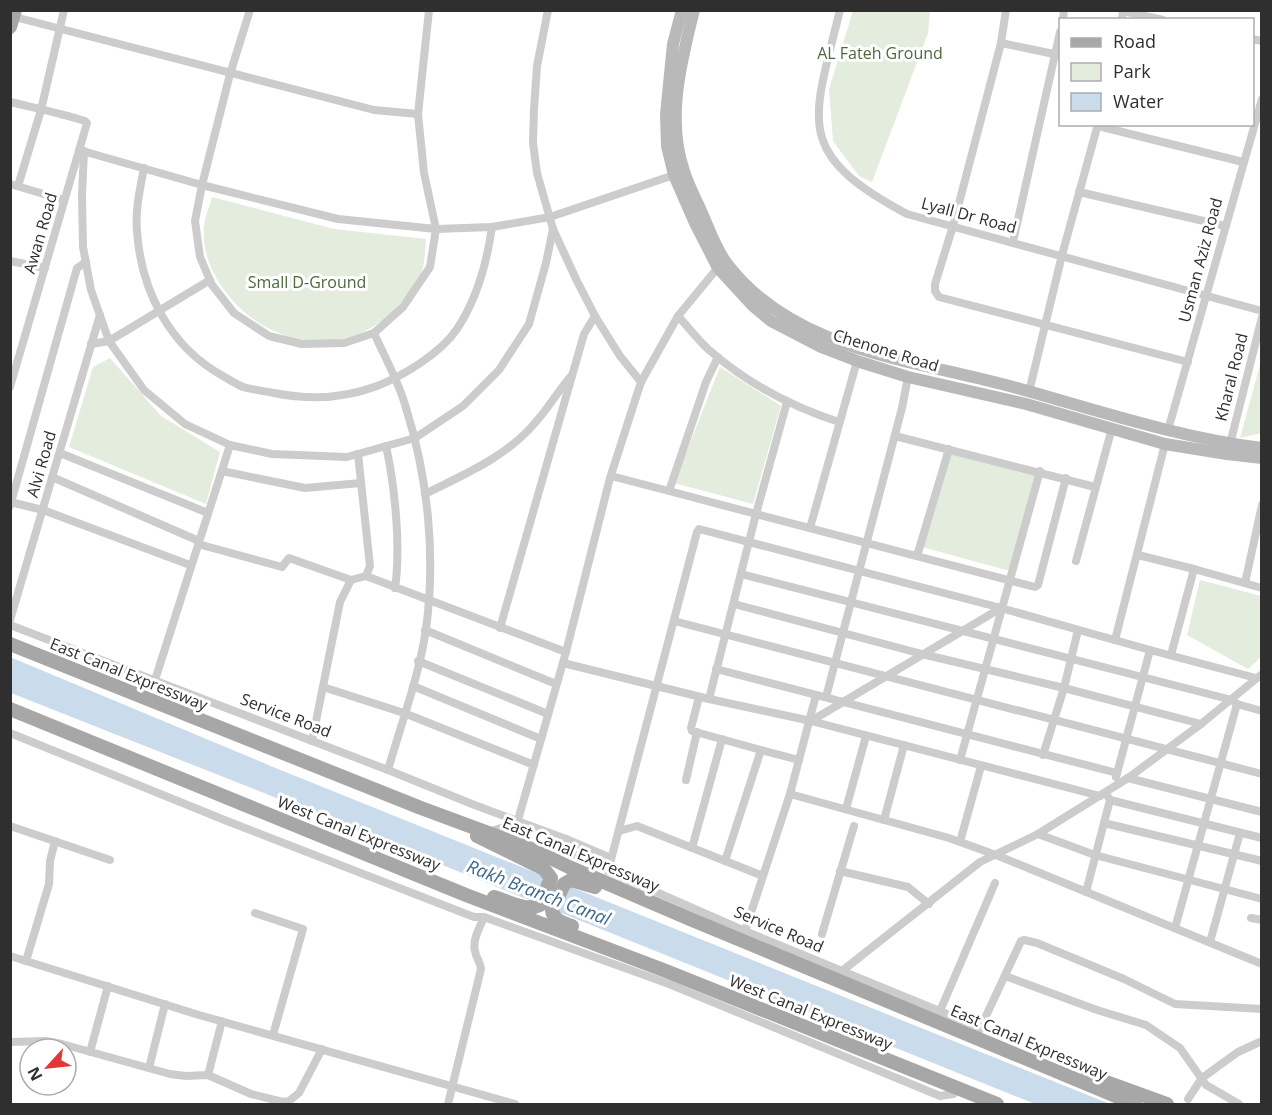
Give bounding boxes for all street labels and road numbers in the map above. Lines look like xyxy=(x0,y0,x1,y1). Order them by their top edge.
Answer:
street label: Awan Road xyxy=(18,190,62,276)
street label: Lyall Dr Road xyxy=(919,192,1019,238)
street label: Usman Aziz Road xyxy=(1173,195,1227,325)
street label: Chenone Road xyxy=(830,323,942,377)
street label: Kharal Road xyxy=(1209,331,1253,423)
street label: Alvi Road xyxy=(21,428,61,500)
street label: East Canal Expressway xyxy=(47,632,212,716)
street label: Service Road xyxy=(238,688,334,742)
street label: West Canal Expressway xyxy=(274,790,445,876)
street label: East Canal Expressway xyxy=(499,811,664,897)
street label: Service Road xyxy=(731,900,827,958)
street label: West Canal Expressway xyxy=(726,969,897,1055)
street label: East Canal Expressway xyxy=(947,999,1112,1085)

